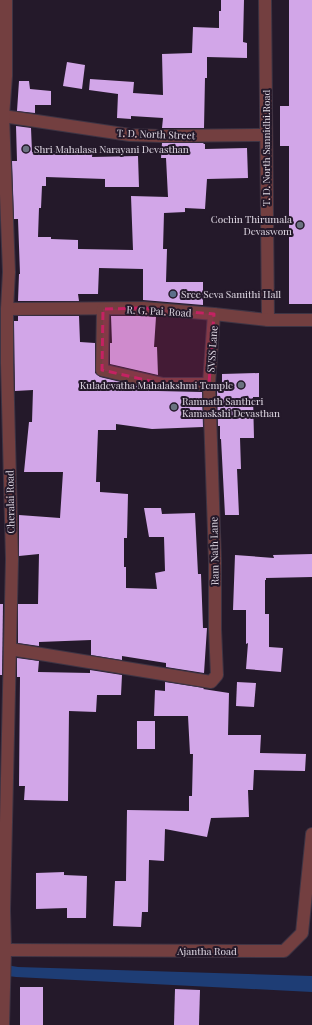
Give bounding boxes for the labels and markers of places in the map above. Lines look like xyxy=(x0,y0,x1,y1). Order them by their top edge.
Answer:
place label: Shri Mahalasa Narayani Devasthan xyxy=(34,142,189,156)
marker: Shri Mahalasa Narayani Devasthan xyxy=(21,144,31,154)
place label: Cochin Thirumala Devaswom xyxy=(211,212,292,238)
marker: Cochin Thirumala Devaswom xyxy=(295,220,305,230)
place label: Sree Seva Samithi Hall xyxy=(181,287,281,301)
marker: Sree Seva Samithi Hall xyxy=(168,289,178,299)
place label: Kuladevatha Mahalakshmi Temple xyxy=(80,378,233,392)
marker: Kuladevatha Mahalakshmi Temple xyxy=(236,380,246,390)
place label: Ramnath Santheri Kamaskshi Devasthan xyxy=(182,394,280,420)
marker: Ramnath Santheri Kamaskshi Devasthan xyxy=(169,402,179,412)

